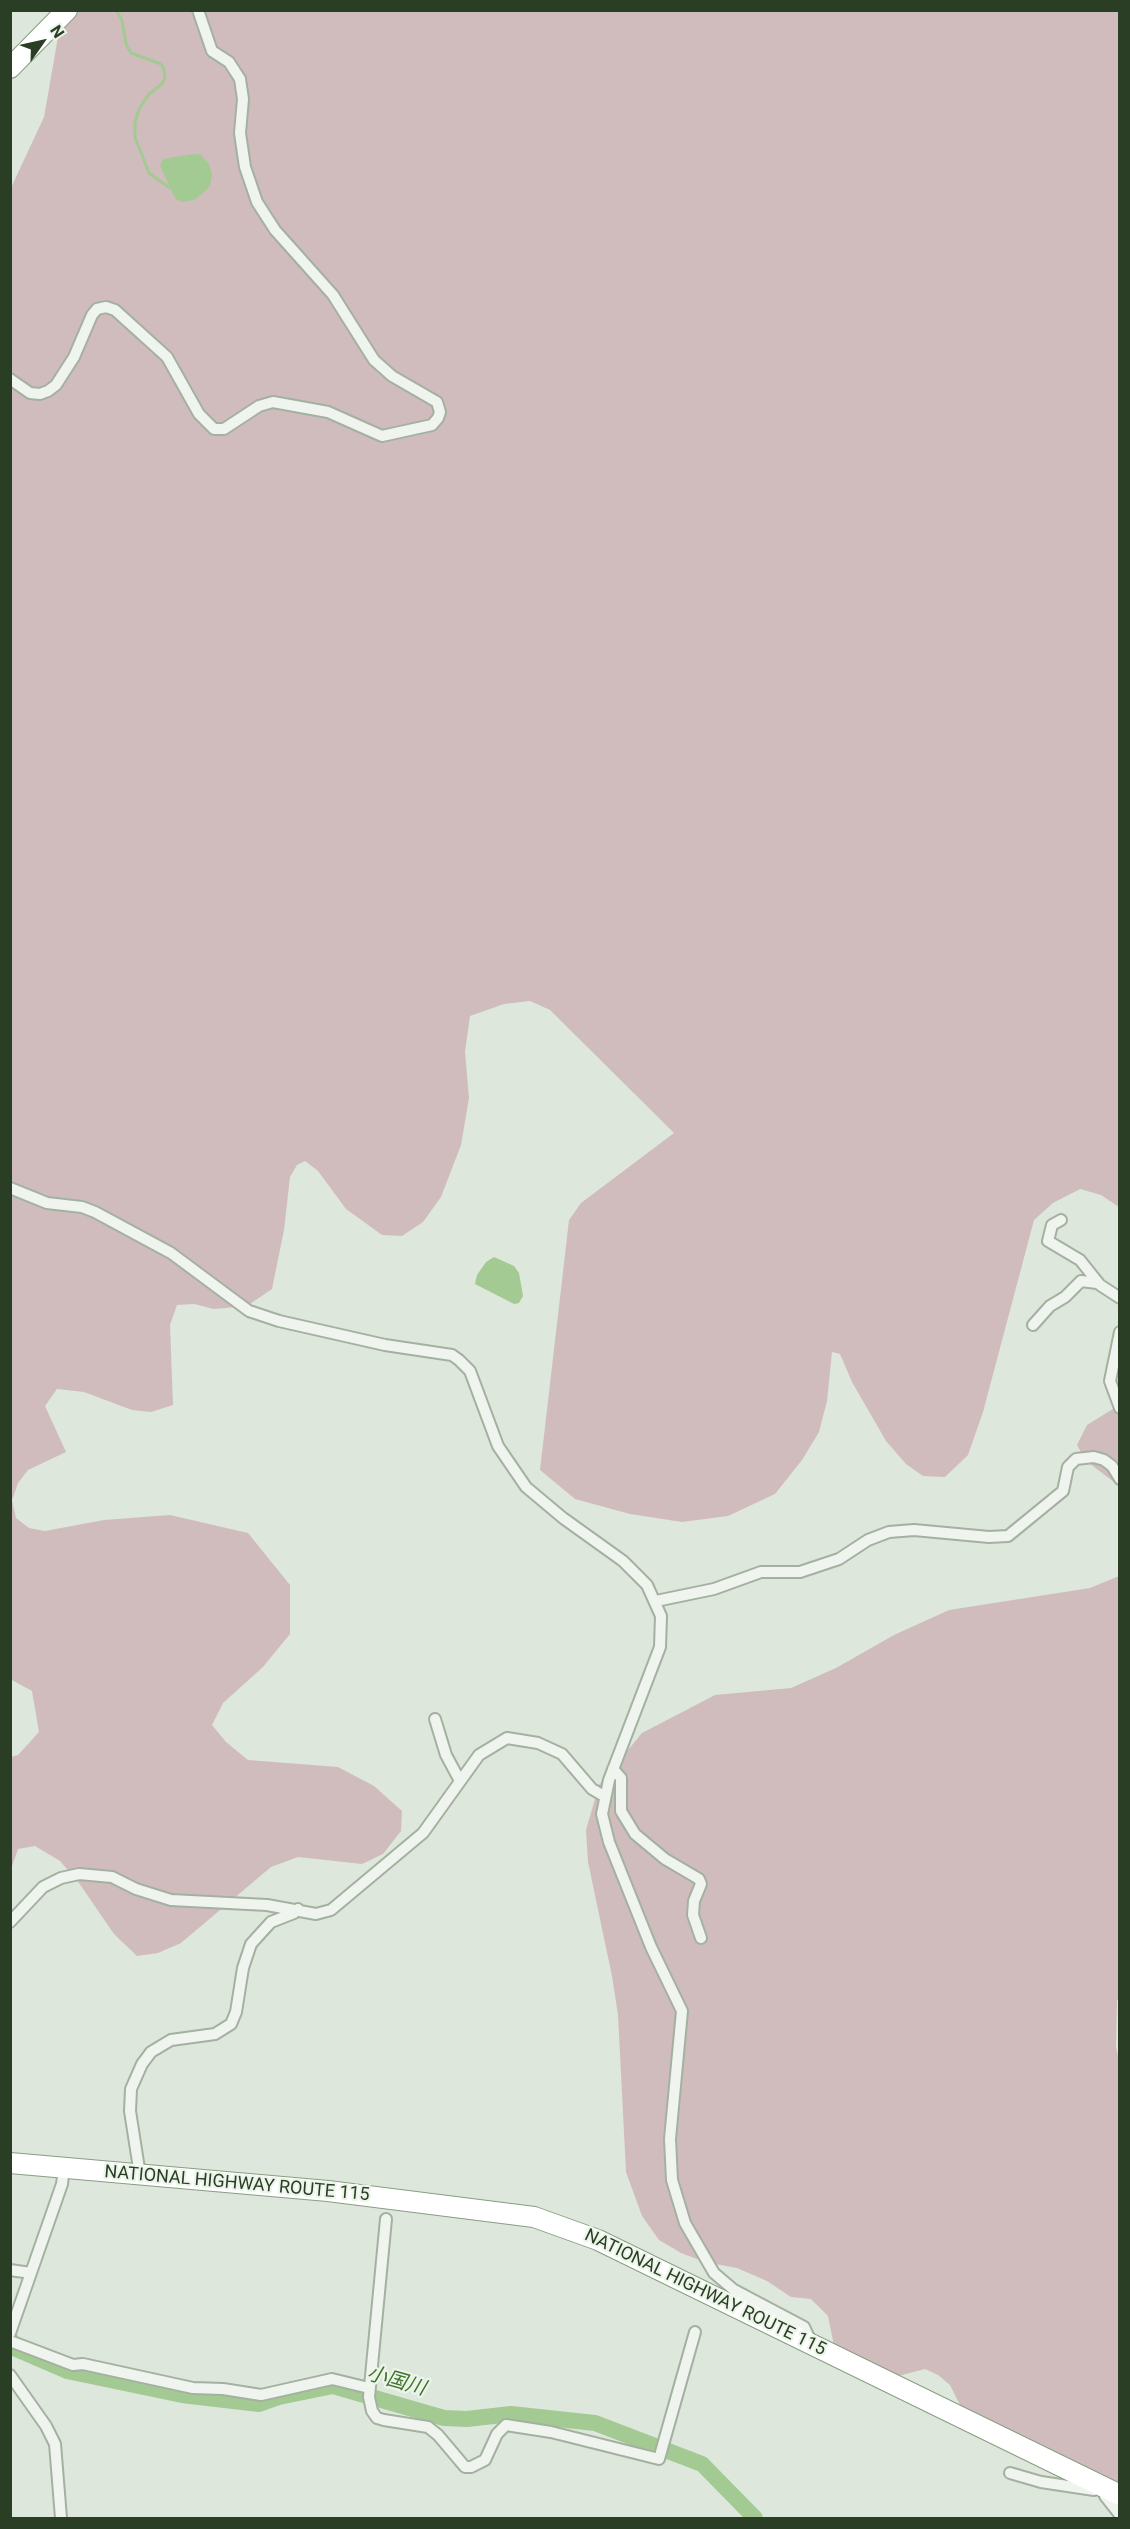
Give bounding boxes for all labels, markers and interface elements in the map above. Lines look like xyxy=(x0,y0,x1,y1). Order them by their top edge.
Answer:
north arrow xyxy=(12,12,72,72)
text: N xyxy=(46,22,68,42)
street label: NATIONAL HIGHWAY ROUTE 115 xyxy=(104,2162,370,2206)
street label: NATIONAL HIGHWAY ROUTE 115 xyxy=(581,2225,829,2361)
water label: 小国川 xyxy=(364,2362,428,2402)

